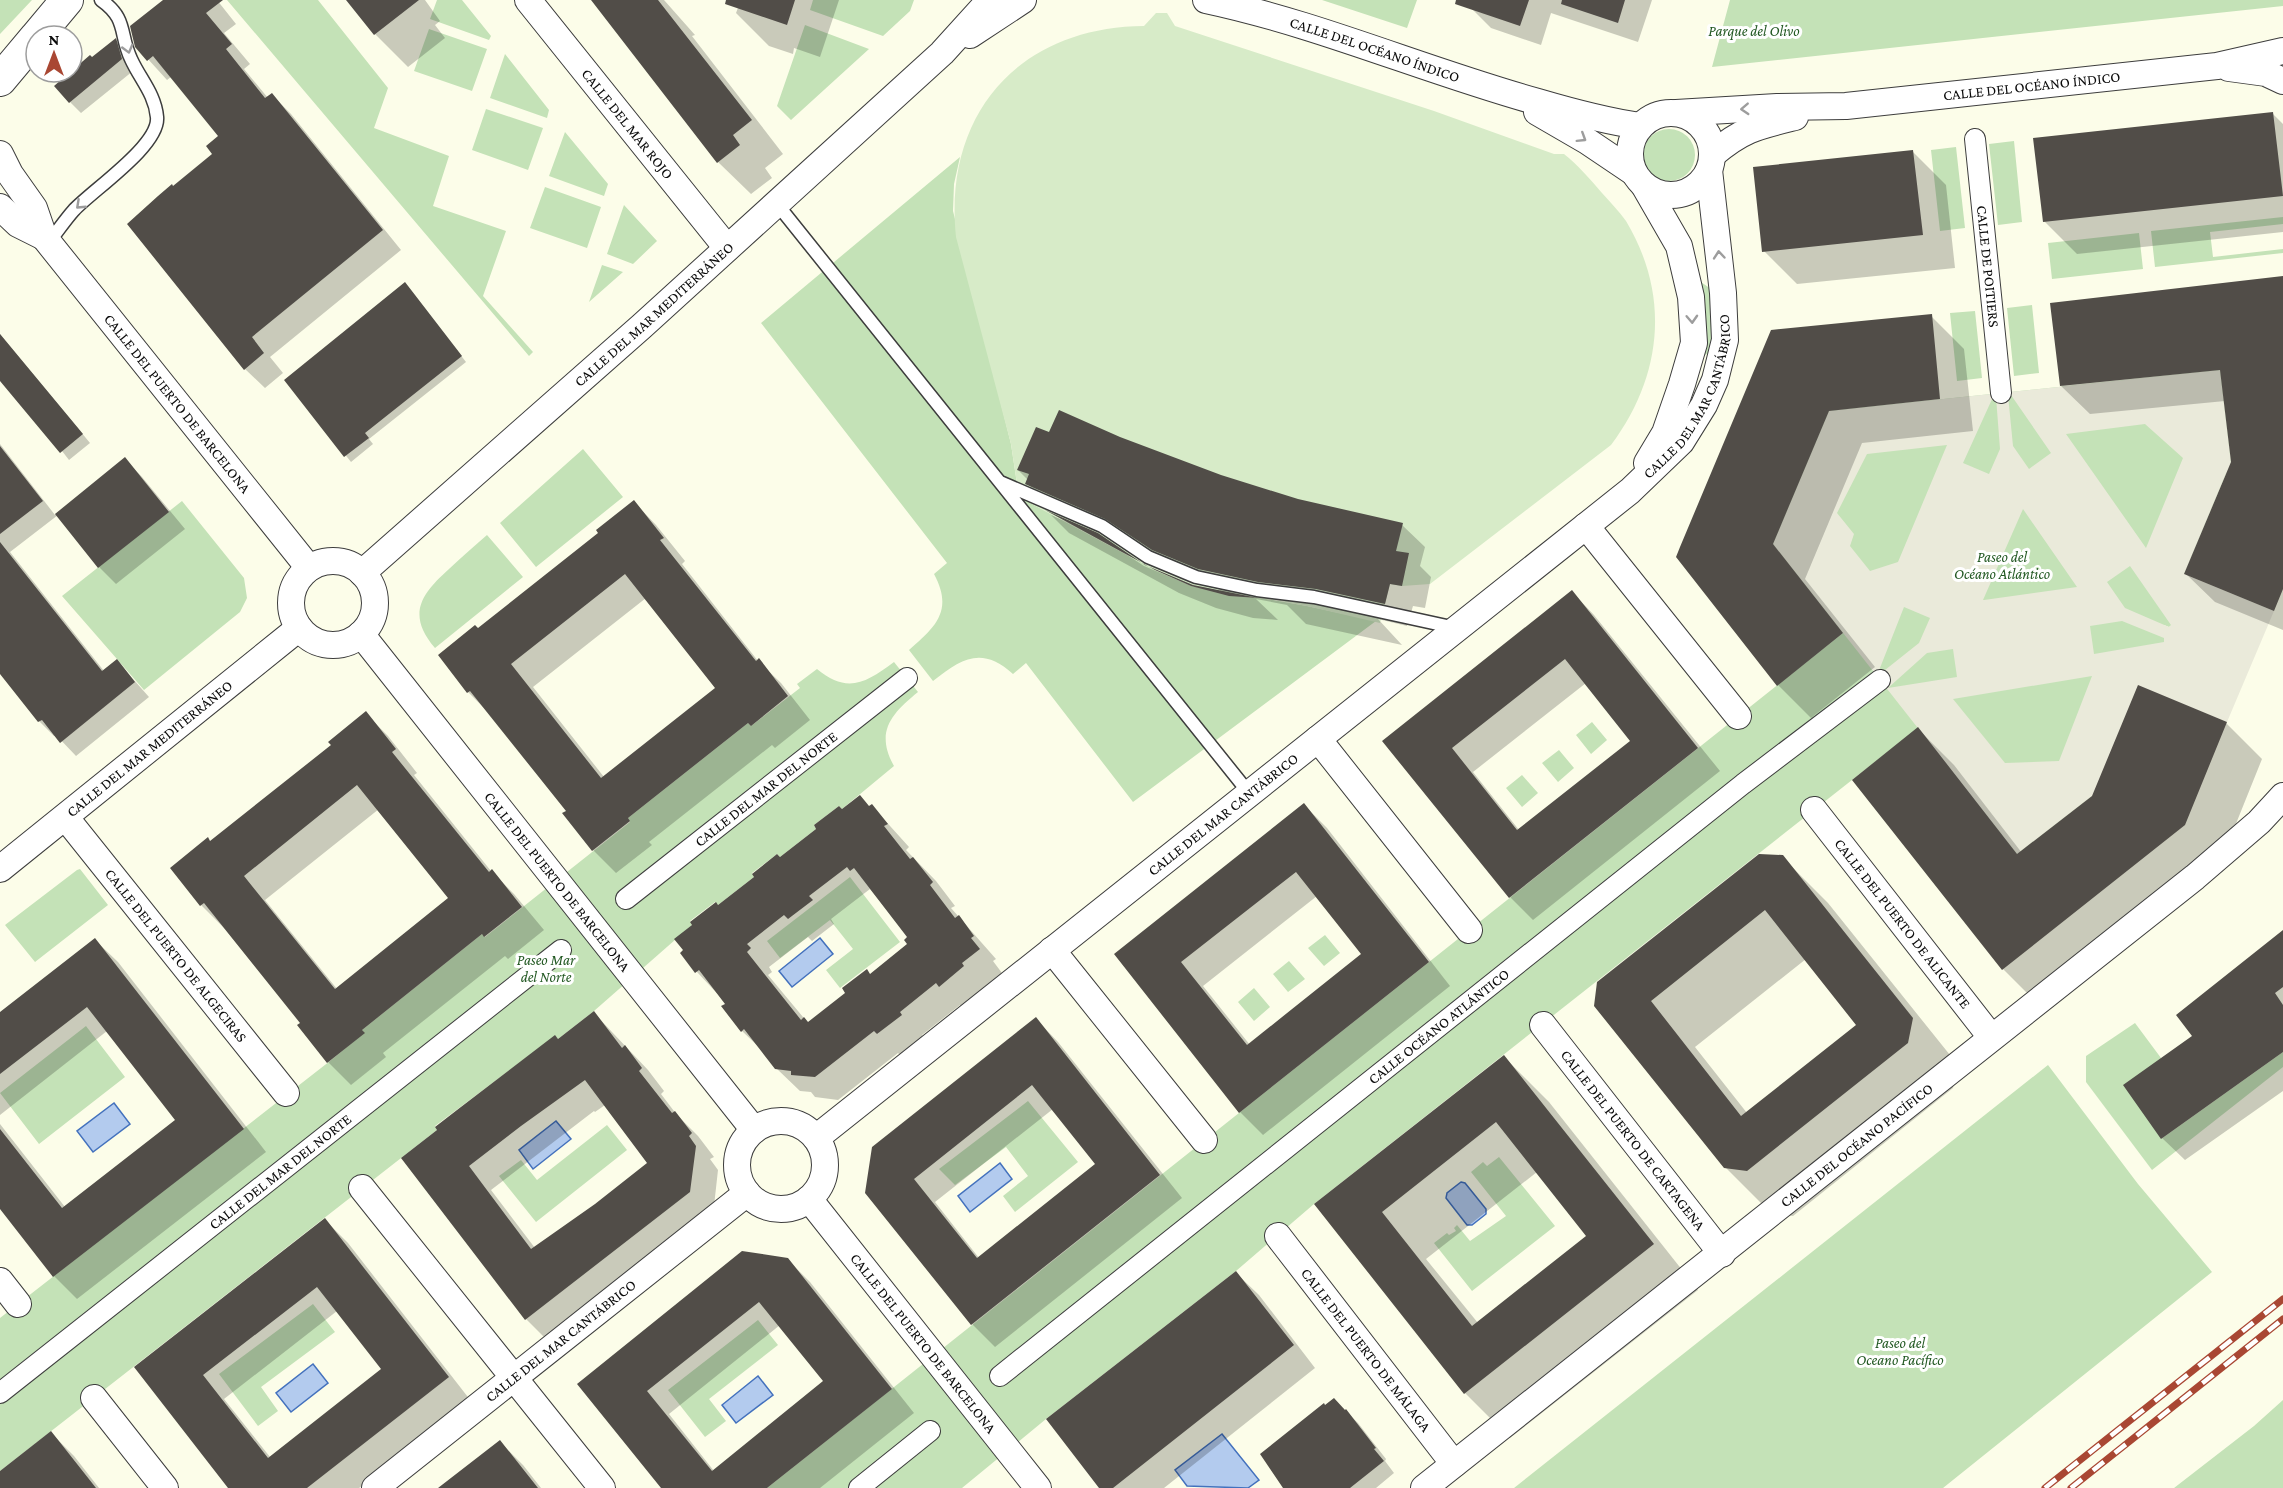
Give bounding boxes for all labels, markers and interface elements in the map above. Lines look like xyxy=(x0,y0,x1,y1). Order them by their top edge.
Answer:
street label: CALLE DEL OCÉANO ÍNDICO xyxy=(1288,14,1462,85)
park label: Parque del Olivo xyxy=(1708,23,1800,40)
north arrow xyxy=(24,24,84,84)
text: N xyxy=(49,31,60,48)
one-way arrow xyxy=(121,43,133,54)
street label: CALLE DEL MAR ROJO xyxy=(579,66,677,182)
street label: CALLE DEL OCÉANO ÍNDICO xyxy=(1942,68,2121,103)
one-way arrow xyxy=(1741,102,1750,115)
one-way arrow xyxy=(1576,131,1586,143)
one-way arrow xyxy=(76,198,86,209)
street label: CALLE DE POITIERS xyxy=(1974,205,2002,328)
street label: CALLE DEL MAR MEDITERRÁNEO xyxy=(571,239,737,390)
one-way arrow xyxy=(1713,250,1726,259)
street label: CALLE DEL PUERTO DE BARCELONA xyxy=(101,311,254,497)
street label: CALLE DEL MAR CANTÁBRICO xyxy=(1640,314,1734,482)
one-way arrow xyxy=(1686,314,1699,323)
park label: Paseo del Océano Atlántico xyxy=(1954,549,2050,582)
street label: CALLE DEL MAR MEDITERRÁNEO xyxy=(63,677,235,820)
street label: CALLE DEL MAR DEL NORTE xyxy=(692,728,840,850)
street label: CALLE DEL MAR CANTÁBRICO xyxy=(1145,750,1301,879)
street label: CALLE DEL PUERTO DE BARCELONA xyxy=(481,789,634,975)
street label: CALLE DEL PUERTO DE ALICANTE xyxy=(1831,835,1974,1012)
street label: CALLE DEL PUERTO DE ALGECIRAS xyxy=(102,866,250,1045)
park label: Paseo Mar del Norte xyxy=(517,952,576,985)
street label: CALLE OCÉANO ATLÁNTICO xyxy=(1365,966,1512,1087)
street label: CALLE DEL PUERTO DE CARTAGENA xyxy=(1558,1047,1709,1234)
street label: CALLE DEL OCÉANO PACÍFICO xyxy=(1777,1080,1936,1210)
street label: CALLE DEL MAR DEL NORTE xyxy=(206,1111,354,1233)
street label: CALLE DEL PUERTO DE BARCELONA xyxy=(847,1250,1000,1437)
street label: CALLE DEL PUERTO DE MÁLAGA xyxy=(1298,1265,1434,1435)
street label: CALLE DEL MAR CANTÁBRICO xyxy=(482,1276,639,1405)
park label: Paseo del Oceano Pacífico xyxy=(1856,1335,1944,1369)

